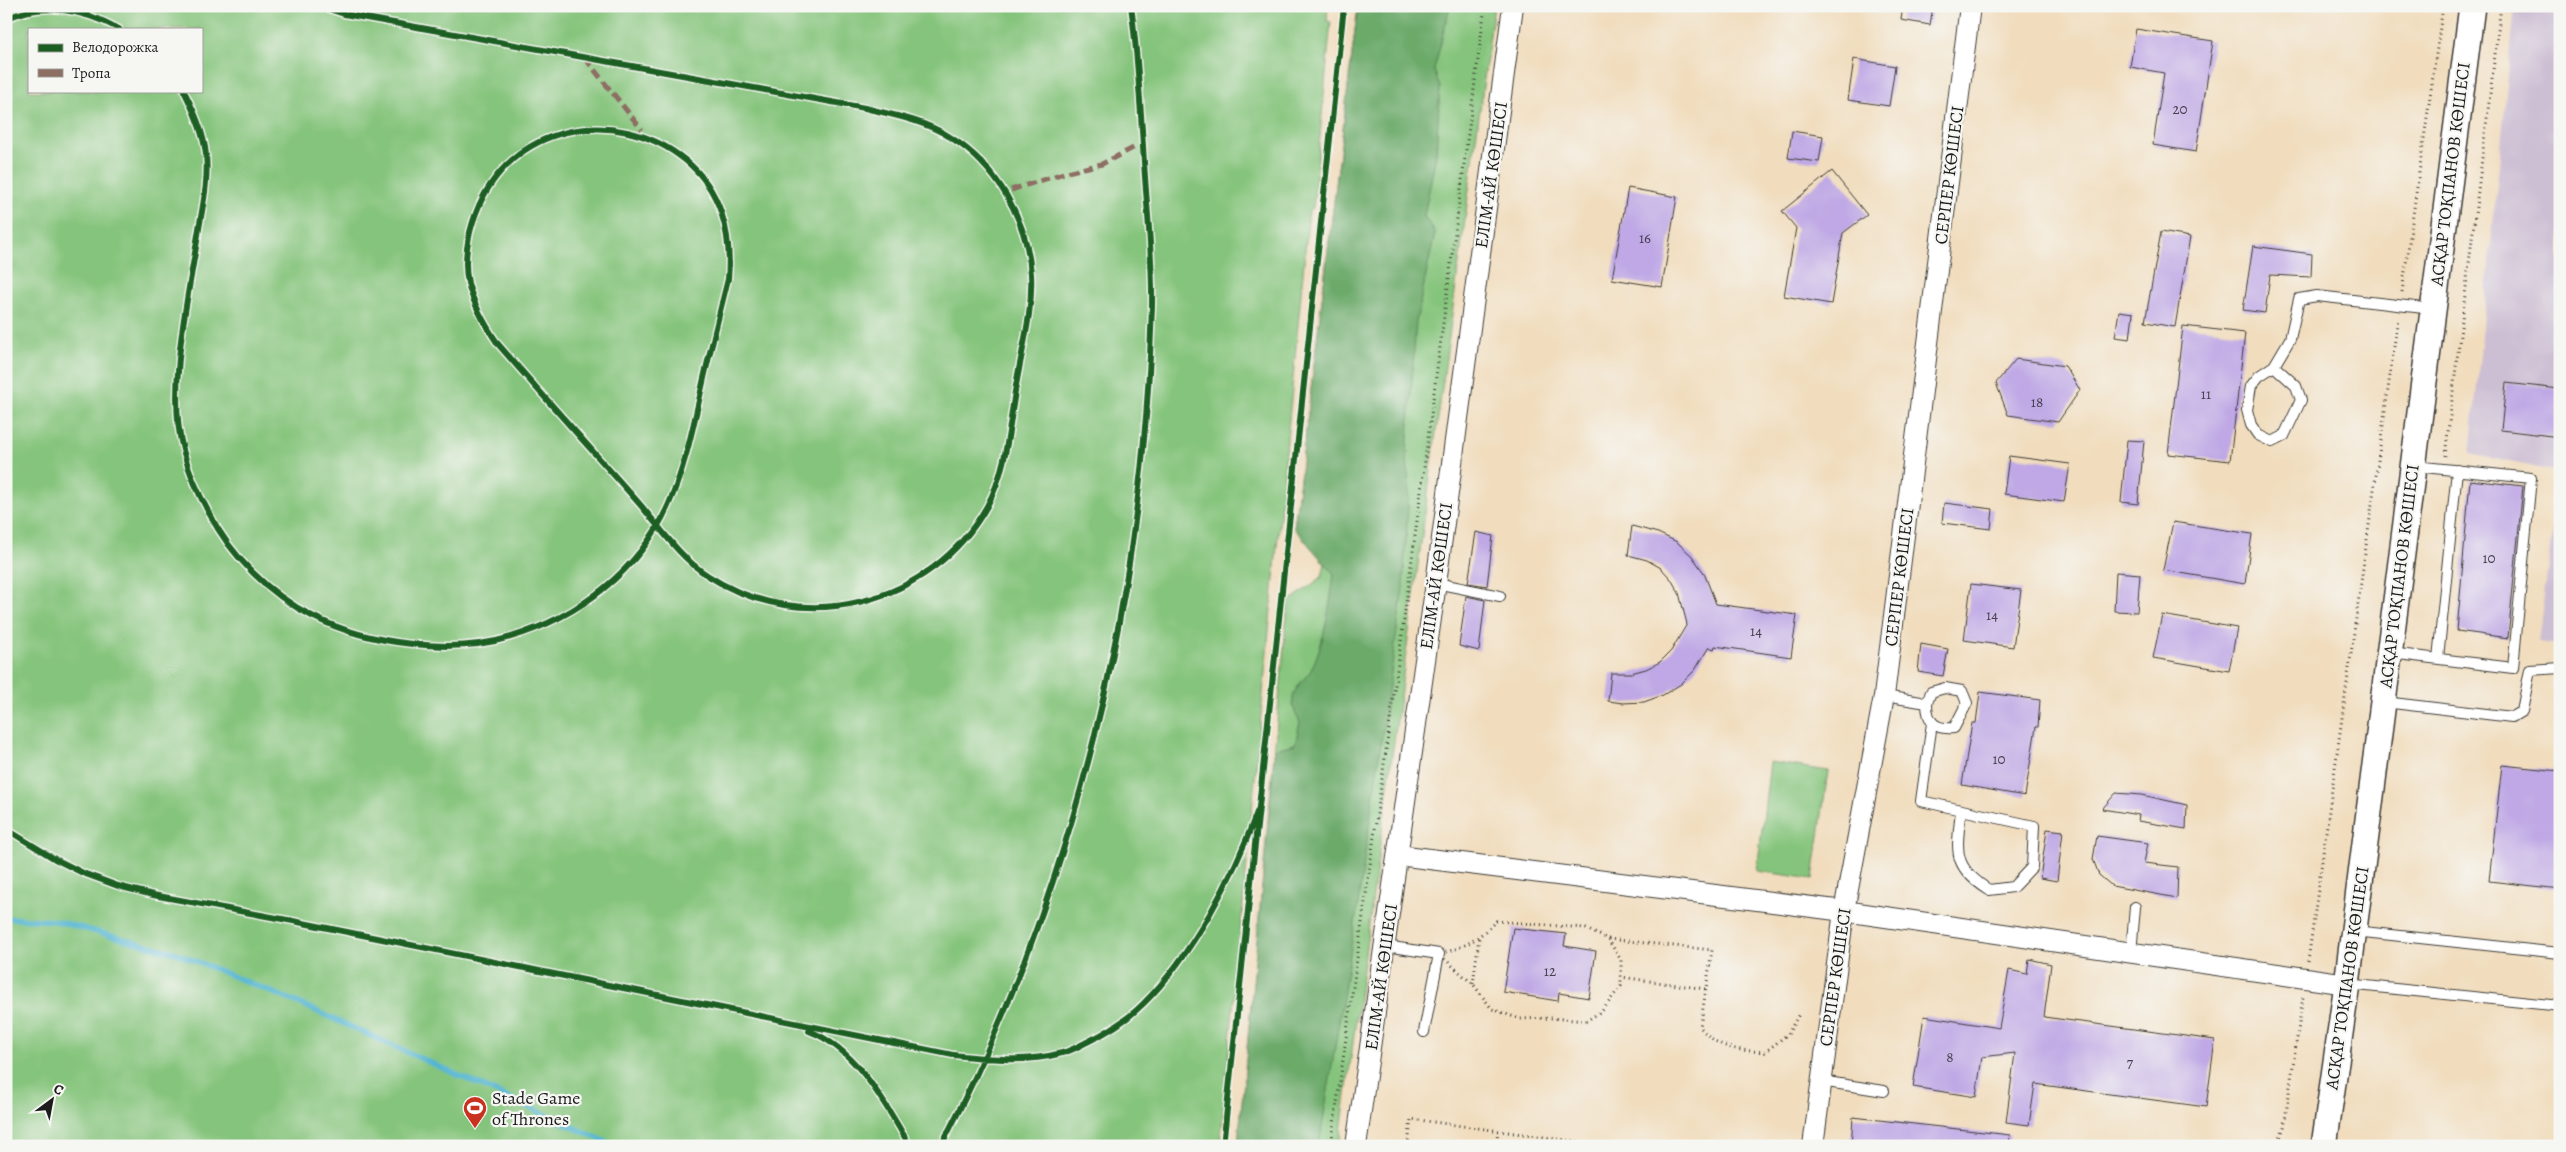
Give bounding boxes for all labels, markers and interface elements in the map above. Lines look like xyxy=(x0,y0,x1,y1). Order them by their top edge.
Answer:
legend xyxy=(28,28,202,92)
text: Велодорожка xyxy=(72,37,159,57)
street label: АСҚАР ТОҚПАНОВ КӨШЕСІ xyxy=(2424,61,2476,288)
text: Тропа xyxy=(72,63,111,83)
house number: 20 xyxy=(2172,99,2188,119)
street label: ЕЛІМ-АЙ КӨШЕСІ xyxy=(1469,100,1513,250)
street label: СЕРПЕР КӨШЕСІ xyxy=(1929,104,1969,246)
house number: 16 xyxy=(1639,228,1651,248)
house number: 11 xyxy=(2201,384,2211,404)
house number: 18 xyxy=(2031,392,2043,412)
street label: АСҚАР ТОҚПАНОВ КӨШЕСІ xyxy=(2373,463,2425,690)
street label: ЕЛІМ-АЙ КӨШЕСІ xyxy=(1414,501,1458,651)
street label: СЕРПЕР КӨШЕСІ xyxy=(1879,506,1919,648)
house number: 10 xyxy=(2482,548,2496,568)
house number: 14 xyxy=(1986,605,1998,625)
house number: 14 xyxy=(1750,621,1762,641)
house number: 10 xyxy=(1992,749,2006,769)
street label: АСҚАР ТОҚПАНОВ КӨШЕСІ xyxy=(2319,865,2375,1092)
street label: ЕЛІМ-АЙ КӨШЕСІ xyxy=(1359,902,1403,1052)
street label: СЕРПЕР КӨШЕСІ xyxy=(1813,906,1857,1048)
house number: 12 xyxy=(1544,961,1556,981)
house number: 8 xyxy=(1946,1047,1954,1067)
house number: 7 xyxy=(2127,1053,2134,1073)
north arrow xyxy=(28,1074,78,1124)
text: С xyxy=(50,1079,68,1100)
place label: Stade Game of Thrones xyxy=(492,1086,580,1131)
sports icon: Stade Game of Thrones xyxy=(462,1095,488,1129)

